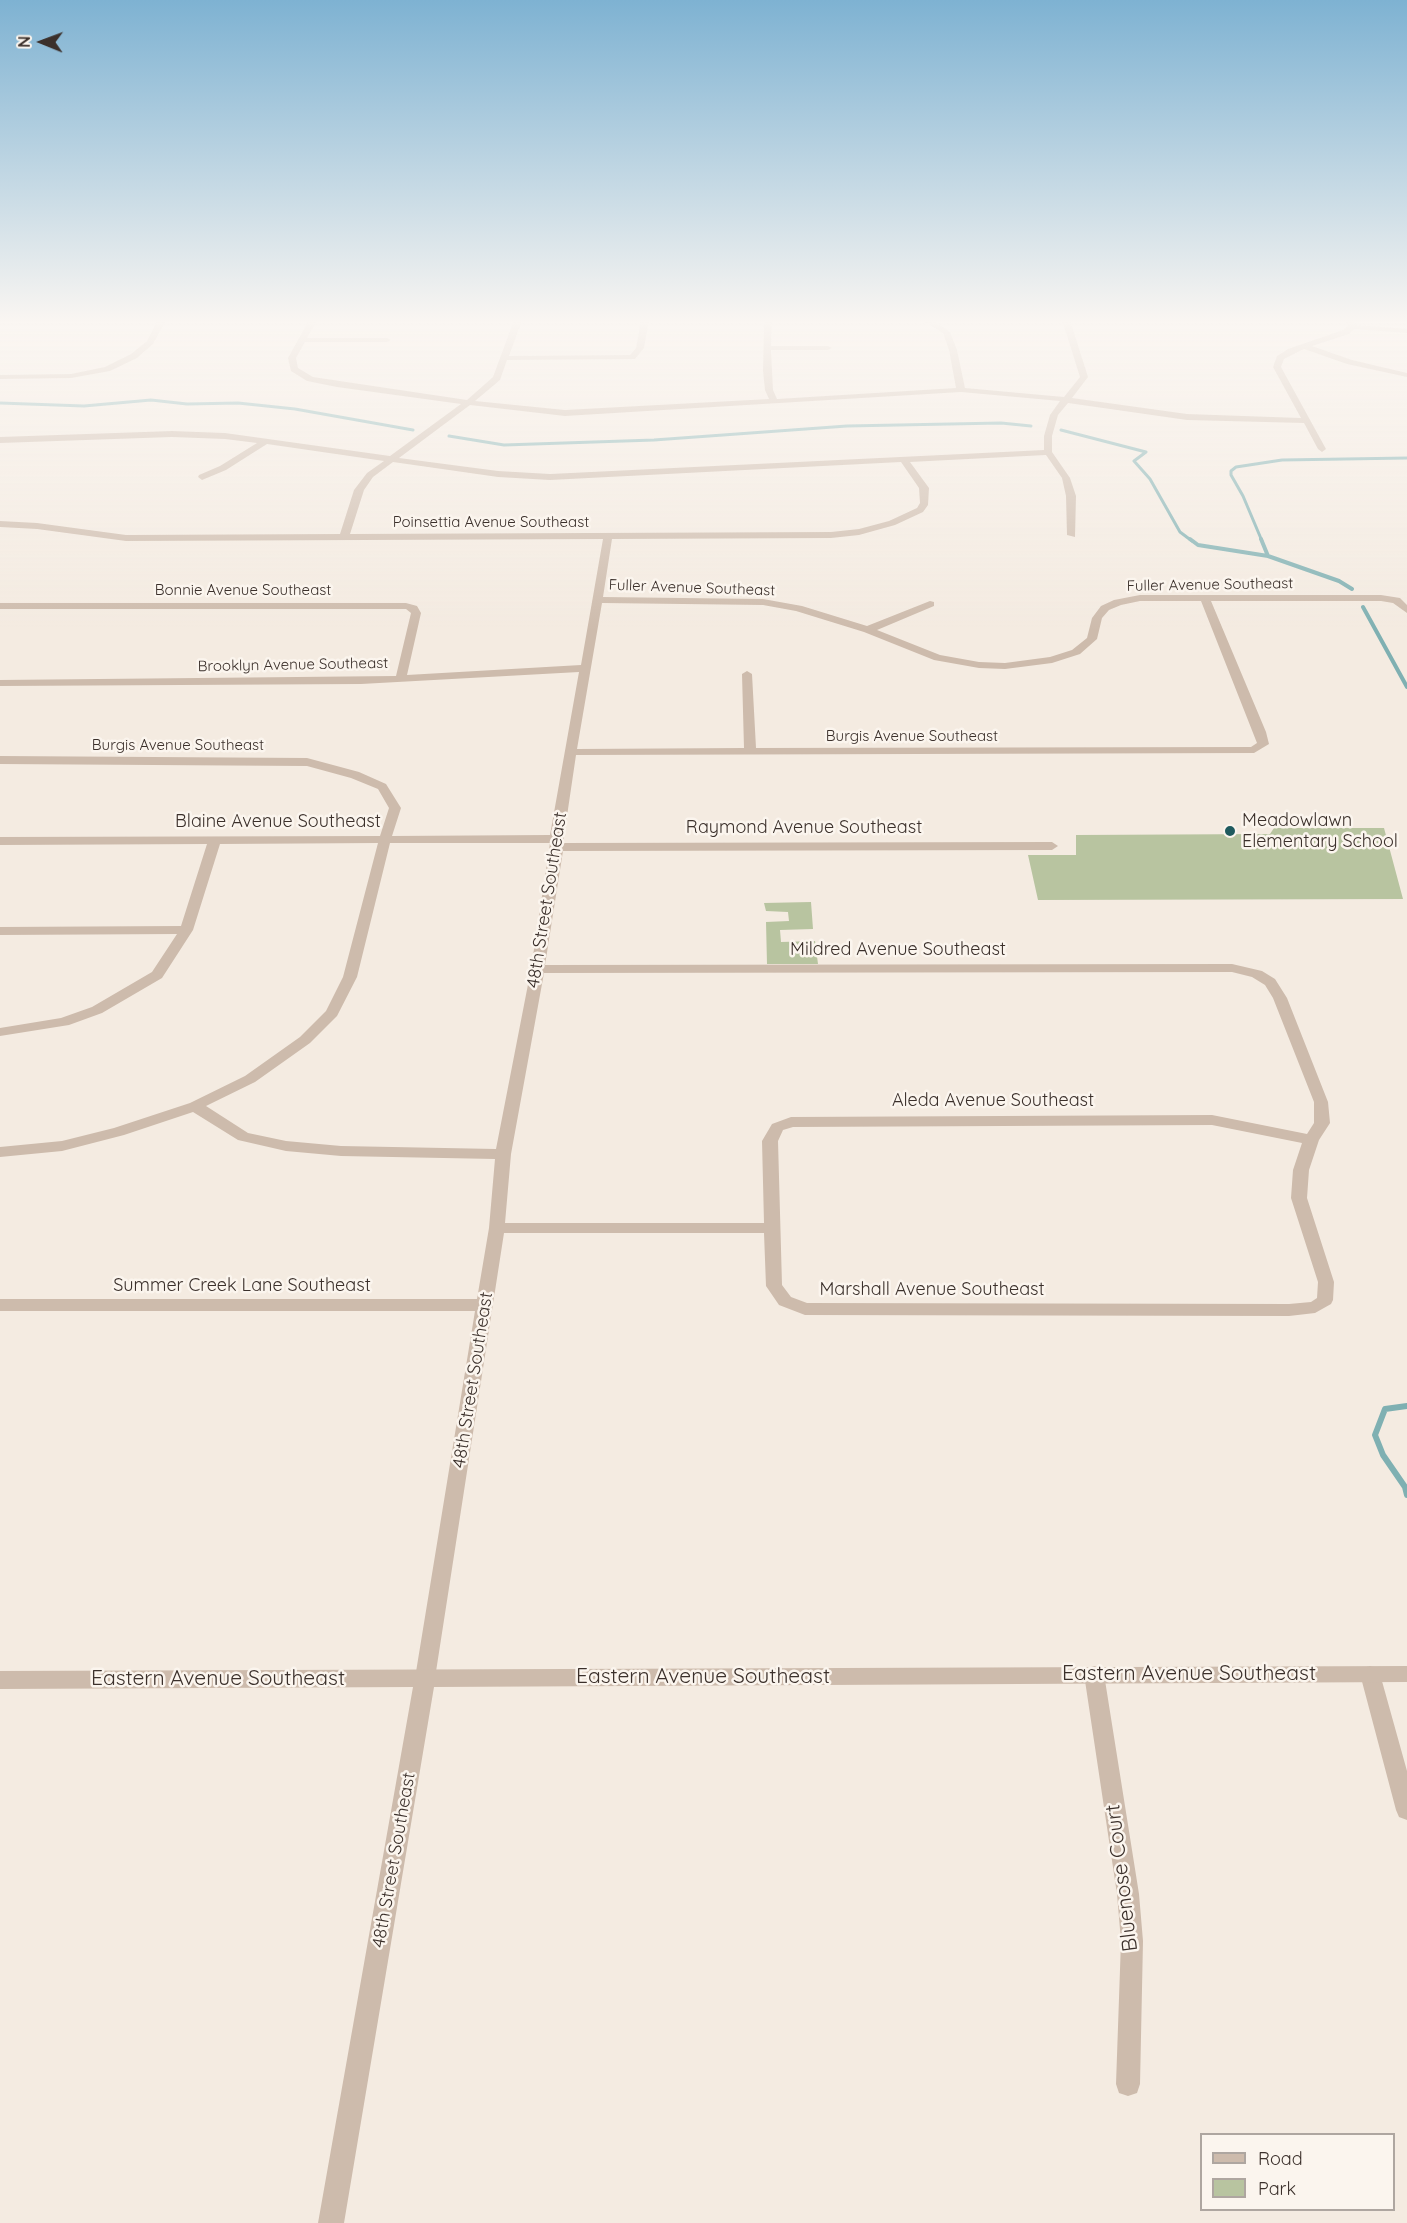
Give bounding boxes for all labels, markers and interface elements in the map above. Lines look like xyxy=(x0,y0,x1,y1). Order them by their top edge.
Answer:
north arrow xyxy=(12,12,72,72)
text: N xyxy=(14,36,34,48)
street label: Poinsettia Avenue Southeast xyxy=(393,513,589,531)
street label: Fuller Avenue Southeast xyxy=(1127,575,1293,595)
street label: Fuller Avenue Southeast xyxy=(608,576,776,600)
street label: Bonnie Avenue Southeast xyxy=(155,581,331,599)
street label: Brooklyn Avenue Southeast xyxy=(198,654,388,676)
street label: Burgis Avenue Southeast xyxy=(826,727,998,745)
street label: Burgis Avenue Southeast xyxy=(92,736,264,754)
place label: Meadowlawn Elementary School xyxy=(1242,810,1398,852)
street label: Blaine Avenue Southeast xyxy=(175,811,381,833)
street label: 48th Street Southeast xyxy=(522,811,572,989)
street label: Raymond Avenue Southeast xyxy=(686,817,922,839)
marker: Meadowlawn Elementary School xyxy=(1223,824,1237,838)
street label: Mildred Avenue Southeast xyxy=(790,939,1006,961)
street label: Aleda Avenue Southeast xyxy=(892,1090,1094,1112)
street label: Summer Creek Lane Southeast xyxy=(113,1275,371,1297)
street label: Marshall Avenue Southeast xyxy=(819,1279,1045,1301)
street label: 48th Street Southeast xyxy=(448,1291,498,1469)
street label: Eastern Avenue Southeast xyxy=(1062,1661,1316,1687)
street label: Eastern Avenue Southeast xyxy=(576,1664,830,1690)
street label: Eastern Avenue Southeast xyxy=(91,1666,345,1692)
street label: 48th Street Southeast xyxy=(368,1771,420,1949)
street label: Bluenose Court xyxy=(1100,1803,1144,1953)
legend xyxy=(1200,2133,1395,2211)
text: Road xyxy=(1258,2147,1303,2170)
text: Park xyxy=(1258,2177,1296,2200)

